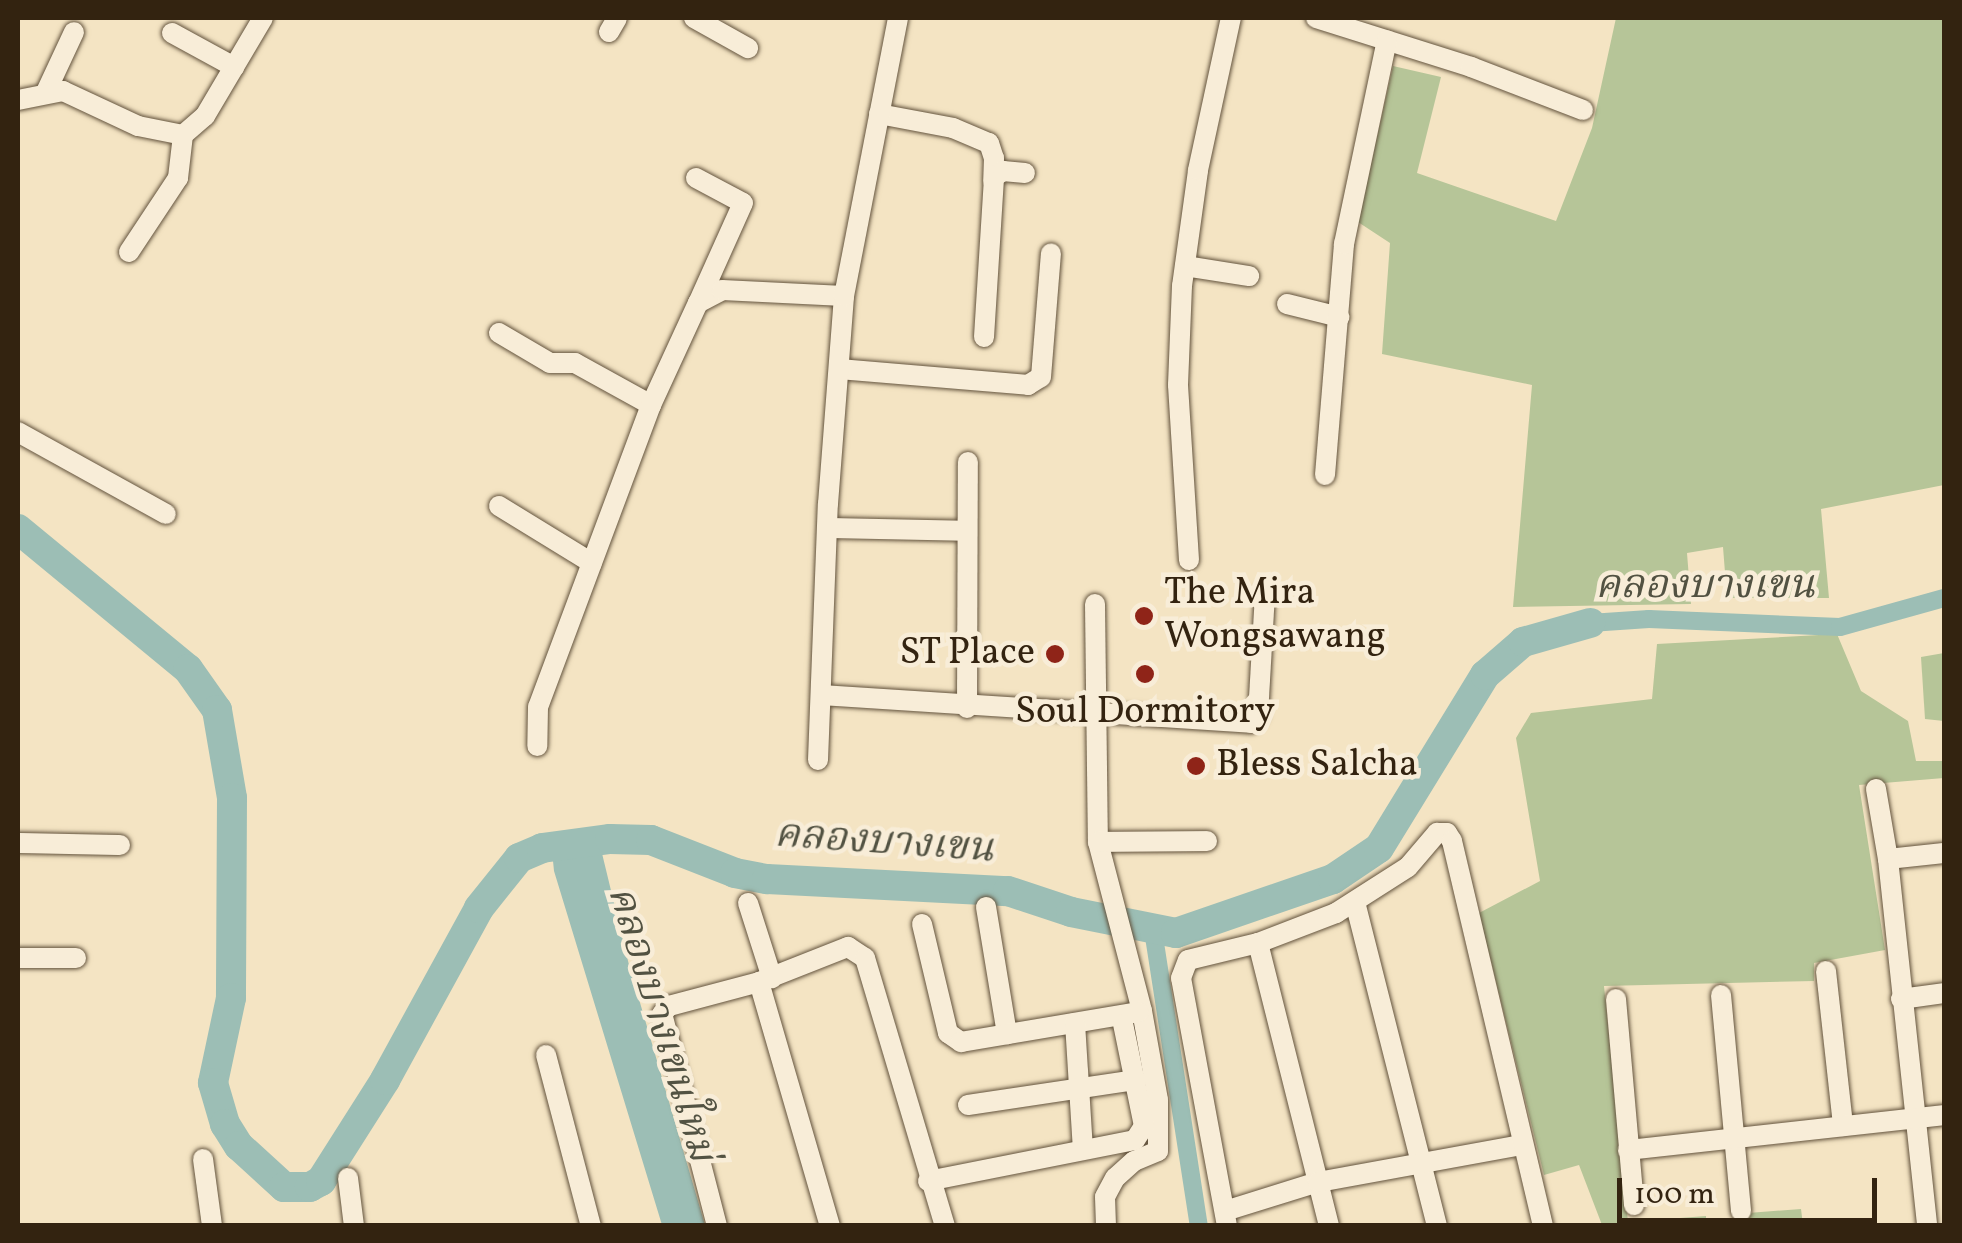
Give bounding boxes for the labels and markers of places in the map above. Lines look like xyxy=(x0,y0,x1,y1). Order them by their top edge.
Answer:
place label: The Mira Wongsawang xyxy=(1164,571,1386,660)
marker: The Mira Wongsawang xyxy=(1133,605,1155,627)
place label: ST Place xyxy=(898,631,1035,677)
marker: ST Place xyxy=(1044,643,1066,665)
marker: Soul Dormitory xyxy=(1134,663,1156,685)
place label: Soul Dormitory xyxy=(1015,690,1275,736)
place label: Bless Salcha xyxy=(1216,743,1418,789)
marker: Bless Salcha xyxy=(1185,755,1207,777)

